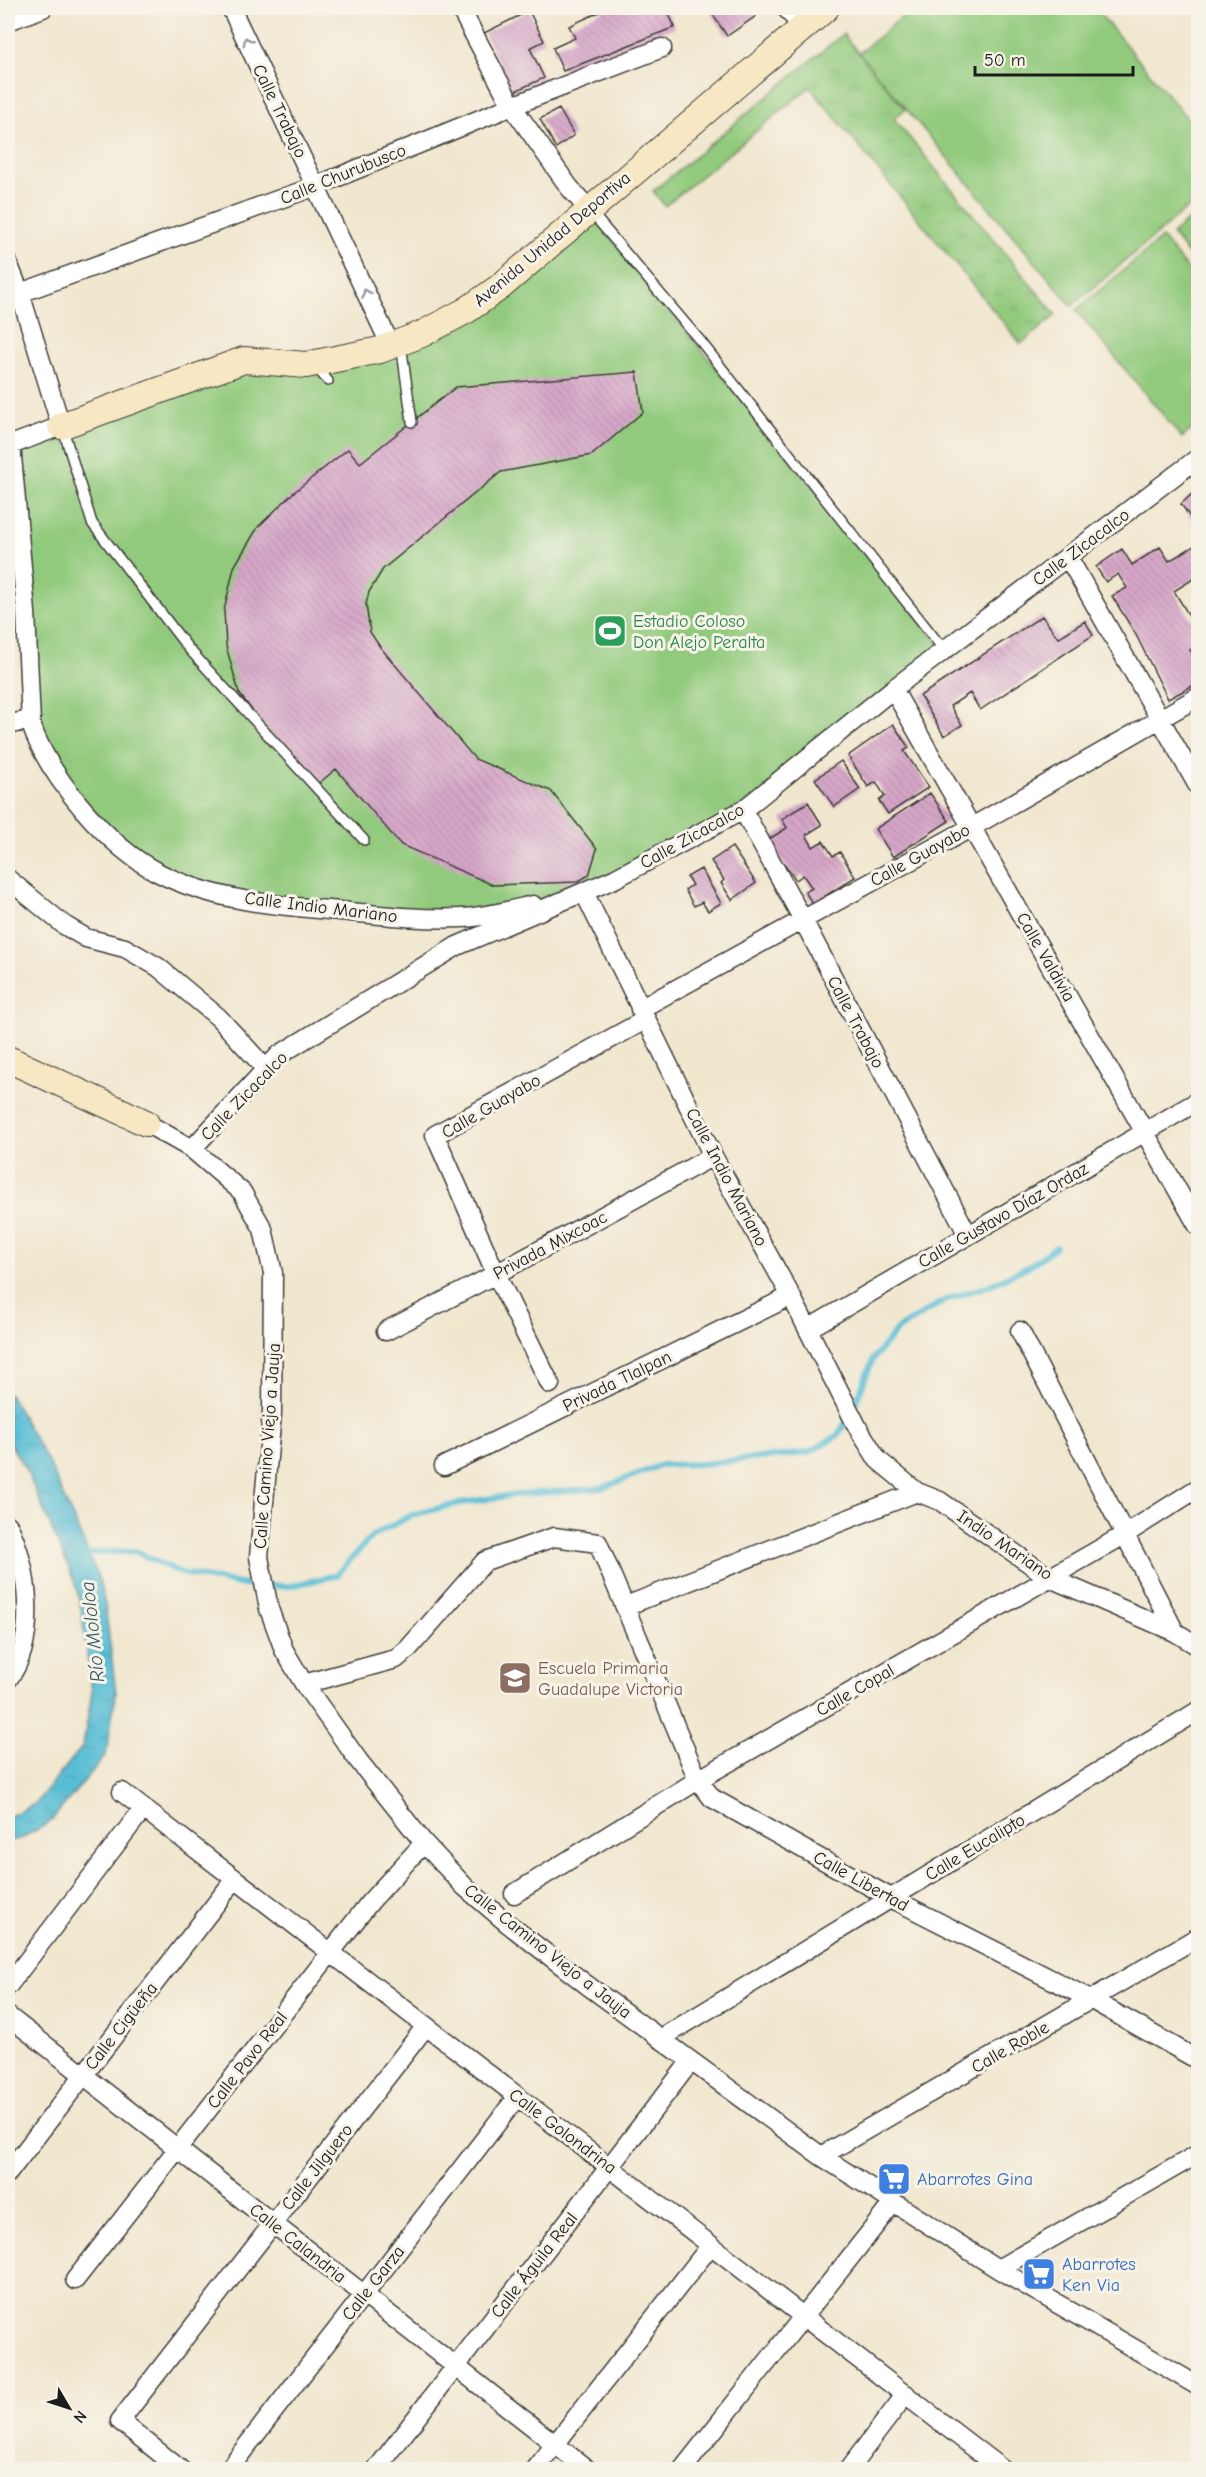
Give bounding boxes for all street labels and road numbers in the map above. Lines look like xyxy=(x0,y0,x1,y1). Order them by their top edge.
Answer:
street label: Calle Trabajo xyxy=(248,61,311,161)
street label: Calle Churubusco xyxy=(277,140,409,209)
street label: Avenida Unidad Deportiva xyxy=(469,167,635,311)
street label: Calle Zicacalco xyxy=(1029,504,1134,591)
street label: Calle Zicacalco xyxy=(636,799,748,874)
street label: Calle Guayabo xyxy=(867,819,974,891)
street label: Calle Indio Mariano xyxy=(243,888,399,927)
street label: Calle Valdivia xyxy=(1012,909,1080,1006)
street label: Calle Trabajo xyxy=(822,973,889,1072)
street label: Calle Zicacalco xyxy=(197,1047,292,1145)
street label: Calle Guayabo xyxy=(438,1070,544,1143)
street label: Calle Indio Mariano xyxy=(681,1104,772,1250)
street label: Calle Gustavo Díaz Ordaz xyxy=(915,1158,1092,1273)
street label: Privada Mixcoac xyxy=(490,1206,611,1284)
street label: Calle Camino Viejo a Jauja xyxy=(250,1342,285,1550)
street label: Privada Tlalpan xyxy=(560,1346,675,1417)
street label: Indio Mariano xyxy=(953,1506,1056,1585)
street label: Calle Copal xyxy=(812,1660,898,1721)
street label: Calle Eucalipto xyxy=(921,1809,1029,1885)
street label: Calle Libertad xyxy=(809,1847,912,1916)
street label: Calle Camino Viejo a Jauja xyxy=(460,1880,635,2023)
street label: Calle Cigüeña xyxy=(81,1978,162,2074)
street label: Calle Pavo Real xyxy=(203,2008,292,2113)
street label: Calle Roble xyxy=(968,2017,1053,2078)
street label: Calle Golondrina xyxy=(505,2084,621,2179)
street label: Calle Jilguero xyxy=(277,2120,358,2215)
street label: Calle Calandria xyxy=(245,2199,350,2288)
street label: Calle Águila Real xyxy=(486,2208,582,2322)
street label: Calle Garza xyxy=(338,2242,409,2325)

